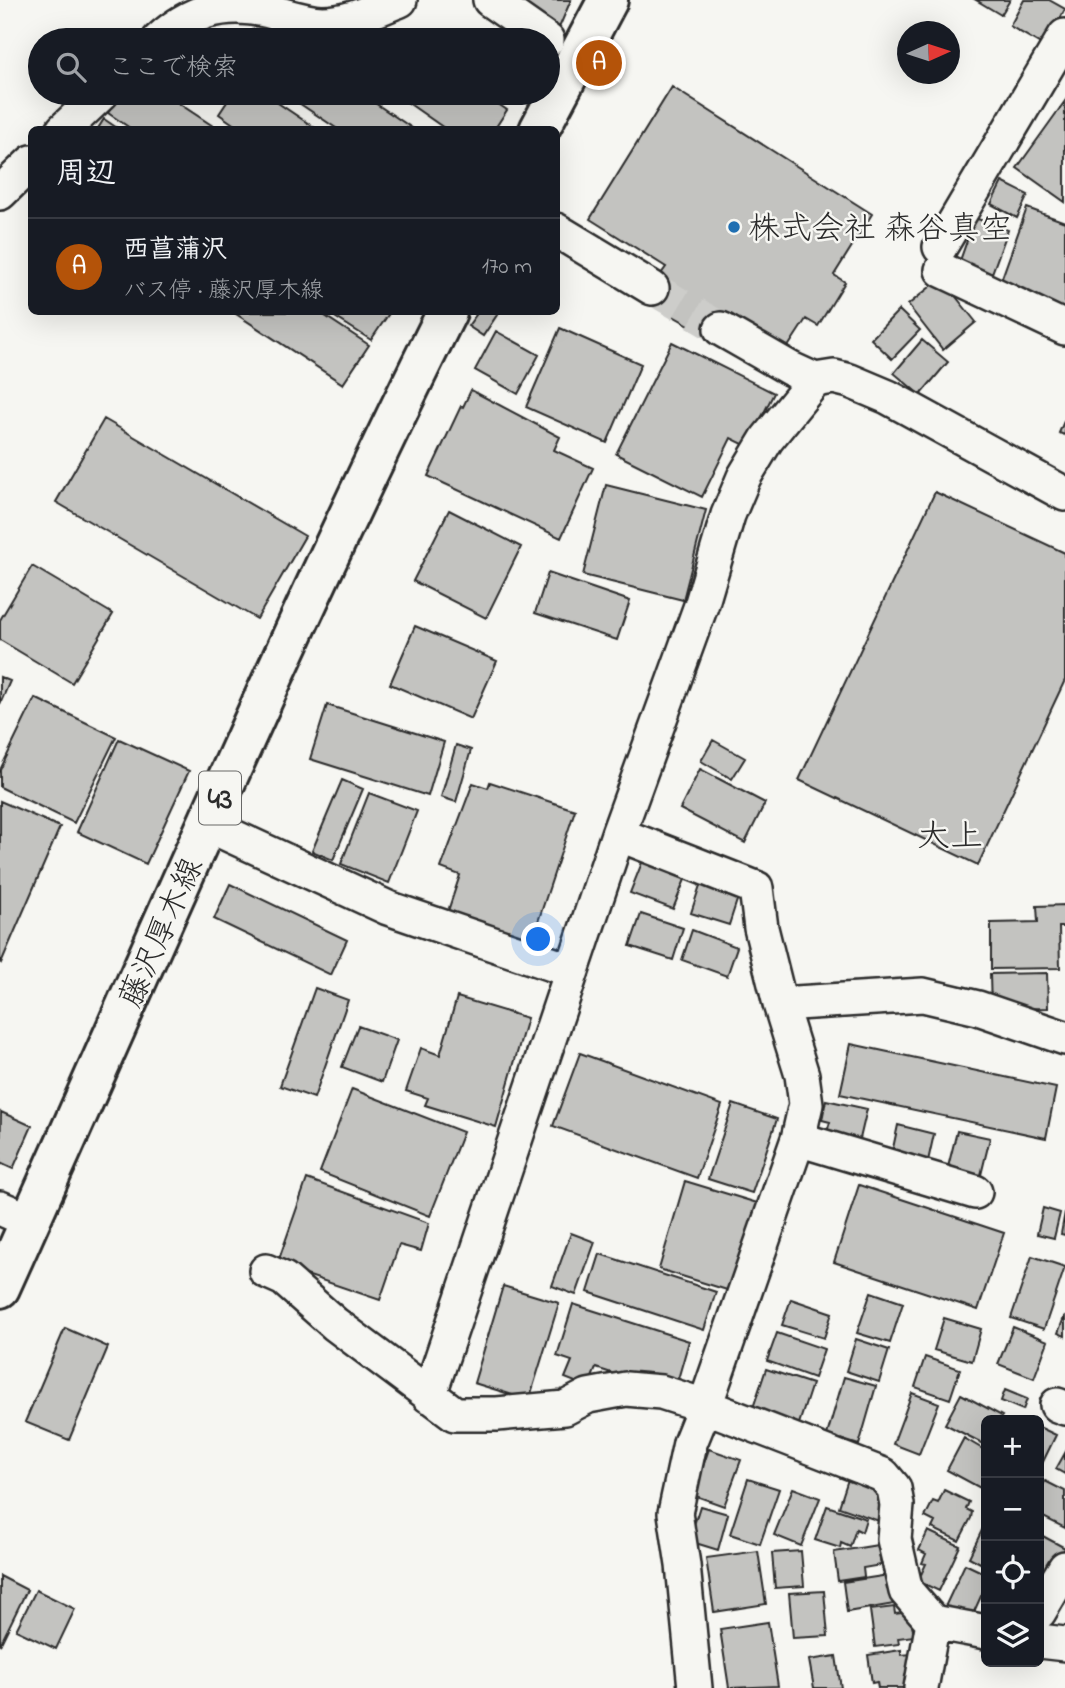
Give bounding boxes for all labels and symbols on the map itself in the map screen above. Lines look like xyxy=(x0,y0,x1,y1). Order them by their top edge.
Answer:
north arrow xyxy=(897,21,960,84)
pin: A xyxy=(576,37,622,89)
place label: 株式会社 森谷真空 xyxy=(748,207,1012,254)
marker: 株式会社 森谷真空 xyxy=(726,219,742,235)
road number: 43 xyxy=(199,772,241,824)
district label: 大上 xyxy=(917,814,983,862)
street label: 藤沢厚木線 xyxy=(109,851,217,1016)
your location xyxy=(521,922,555,956)

